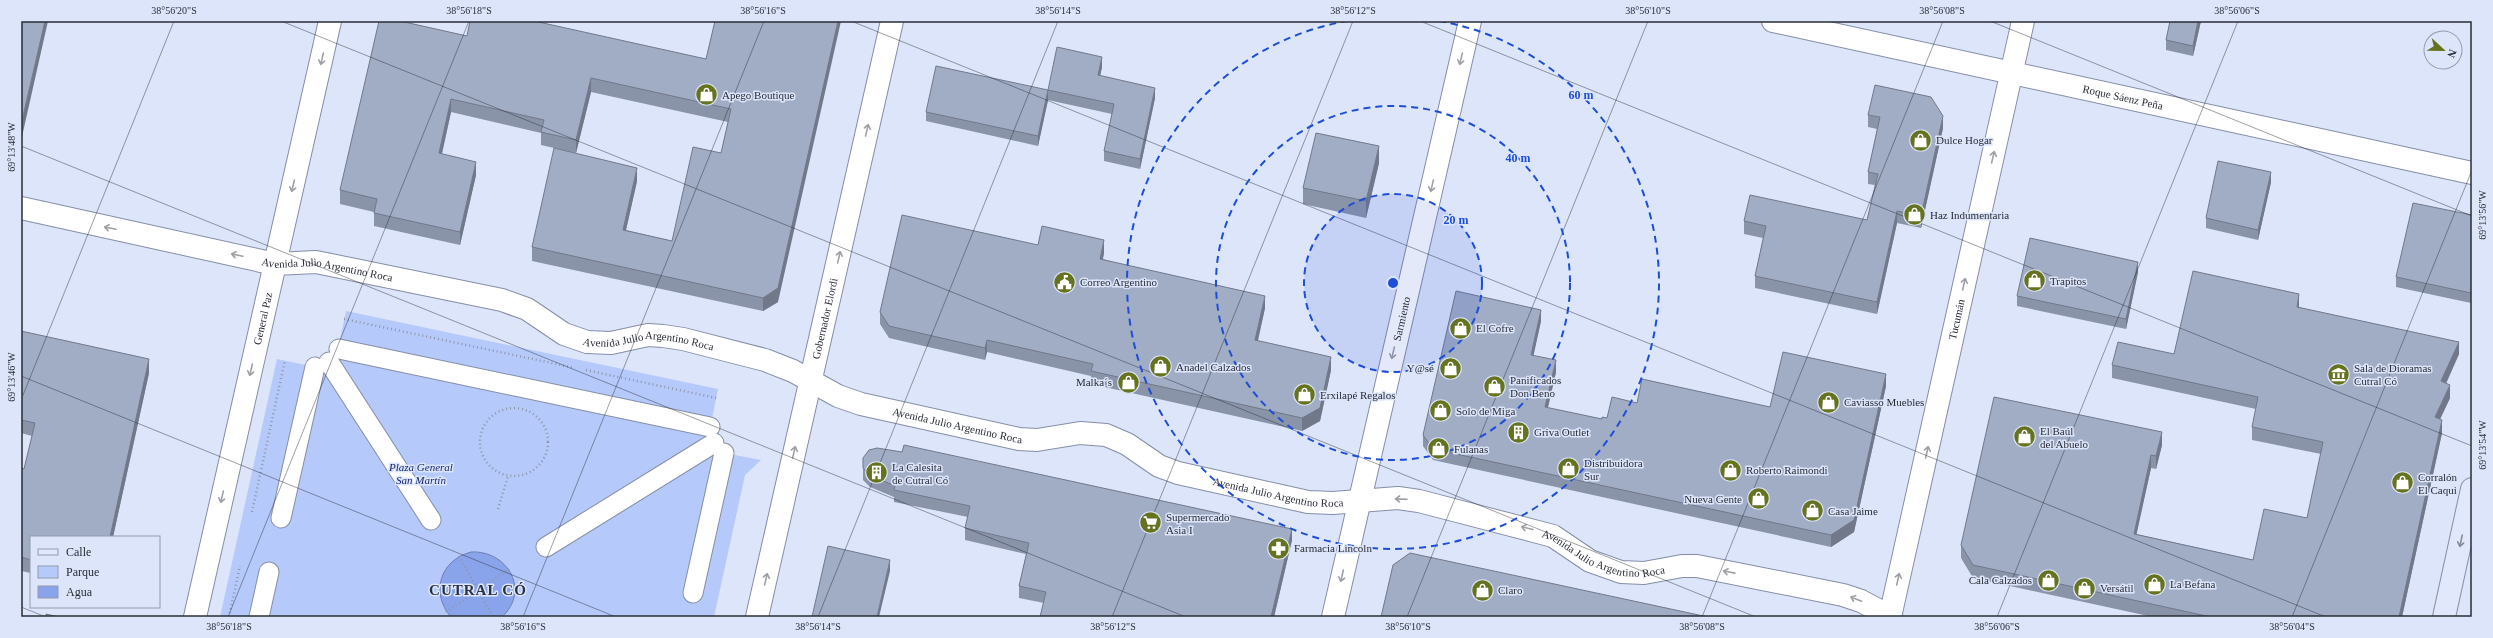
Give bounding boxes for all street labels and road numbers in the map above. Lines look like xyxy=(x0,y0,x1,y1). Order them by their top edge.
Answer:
street label: Roque Sáenz Peña xyxy=(2082,83,2164,112)
street label: Avenida Julio Argentino Roca xyxy=(261,255,394,284)
street label: Gobernador Elordi xyxy=(810,277,840,360)
street label: General Paz xyxy=(251,291,274,346)
street label: Sarmiento xyxy=(1391,295,1413,342)
street label: Tucumán xyxy=(1946,297,1967,341)
street label: Avenida Julio Argentino Roca xyxy=(581,329,715,353)
street label: Avenida Julio Argentino Roca xyxy=(891,405,1023,445)
street label: Avenida Julio Argentino Roca xyxy=(1212,475,1344,509)
street label: Avenida Julio Argentino Roca xyxy=(1541,527,1666,579)

